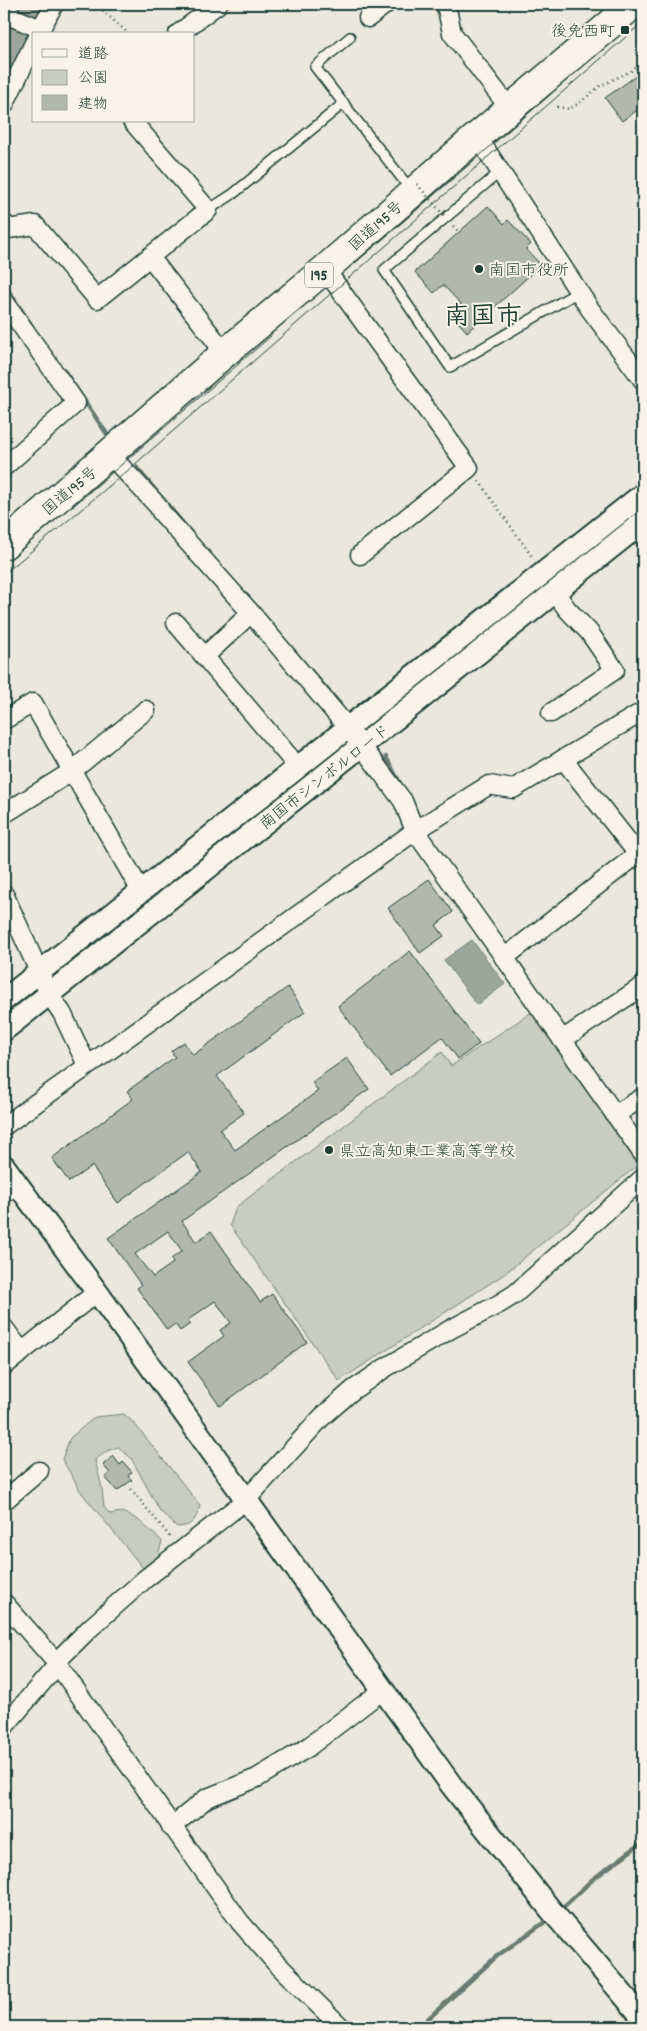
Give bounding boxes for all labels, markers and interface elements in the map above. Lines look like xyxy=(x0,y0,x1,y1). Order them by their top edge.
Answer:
place label: 後免西町 xyxy=(551,21,615,44)
marker: 後免西町 xyxy=(619,24,631,36)
legend xyxy=(32,32,195,122)
text: 道路 xyxy=(78,44,108,66)
text: 公園 xyxy=(78,68,108,90)
text: 建物 xyxy=(78,94,108,116)
street label: 国道195号 xyxy=(344,196,409,258)
place label: 南国市役所 xyxy=(489,260,569,283)
road number: 195 xyxy=(305,262,333,288)
marker: 南国市役所 xyxy=(473,263,485,275)
district label: 南国市 xyxy=(444,300,522,337)
street label: 国道195号 xyxy=(38,462,103,522)
street label: 南国市シンボルロード xyxy=(256,720,396,836)
place label: 県立高知東工業高等学校 xyxy=(339,1141,515,1164)
marker: 県立高知東工業高等学校 xyxy=(323,1144,335,1156)

